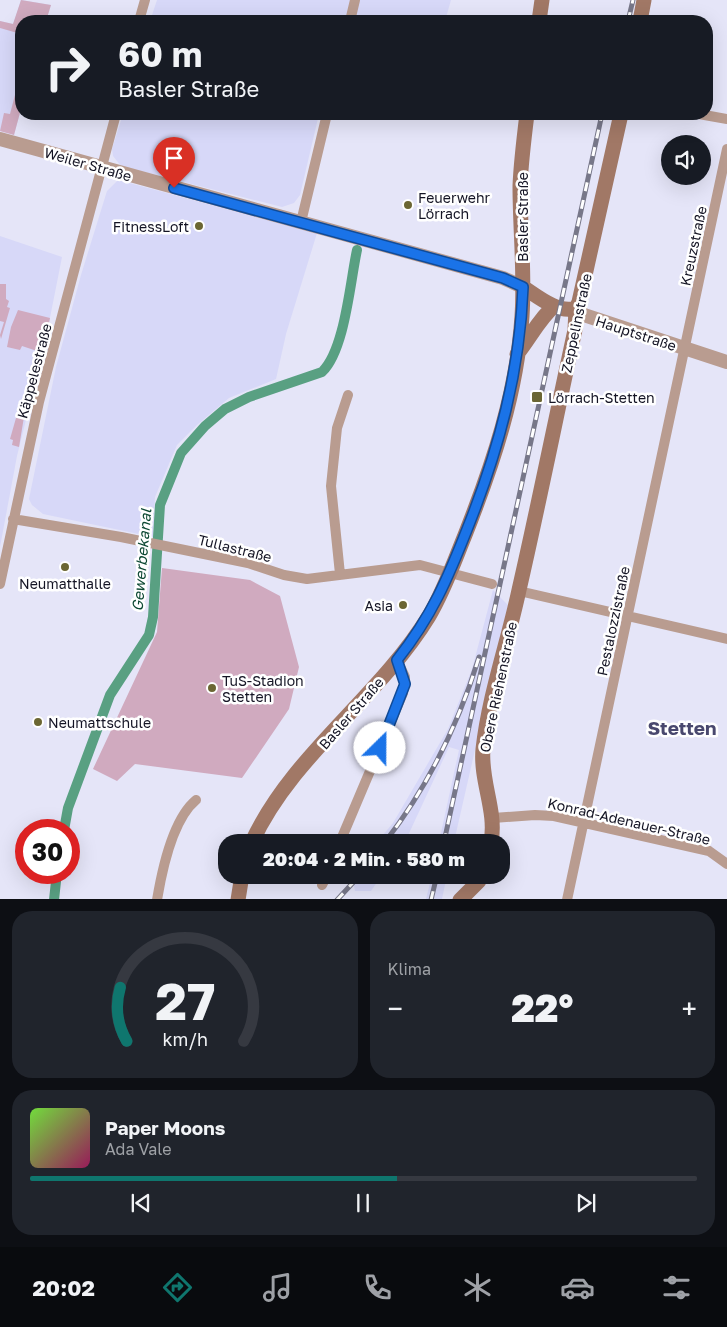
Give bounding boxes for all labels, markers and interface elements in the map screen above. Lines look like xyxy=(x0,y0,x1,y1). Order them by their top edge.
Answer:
text: 60 m xyxy=(118,33,202,75)
icon: right xyxy=(35,35,100,100)
text: Basler Straße xyxy=(118,75,259,102)
map controls xyxy=(661,135,711,185)
button: sound xyxy=(661,135,711,185)
pin xyxy=(153,137,195,188)
street label: Weiler Straße xyxy=(42,143,134,185)
icon: arrive xyxy=(160,144,188,172)
street label: Basler Straße xyxy=(514,172,531,262)
place label: Feuerwehr Lörrach xyxy=(418,189,491,222)
marker: Feuerwehr Lörrach xyxy=(402,199,414,211)
street label: Kreuzstraße xyxy=(676,205,710,287)
place label: FitnessLoft xyxy=(113,218,189,235)
marker: FitnessLoft xyxy=(193,220,205,232)
street label: Zeppelinstraße xyxy=(557,272,595,374)
street label: Hauptstraße xyxy=(594,312,678,354)
street label: Käppelestraße xyxy=(13,322,55,420)
place label: Lörrach-Stetten xyxy=(548,389,655,406)
marker: Lörrach-Stetten xyxy=(530,390,544,404)
water label: Gewerbekanal xyxy=(128,507,155,612)
street label: Tullastraße xyxy=(196,531,274,565)
marker: Neumatthalle xyxy=(59,561,71,573)
street label: Pestalozzistraße xyxy=(593,565,633,677)
place label: Neumatthalle xyxy=(19,575,111,592)
place label: Asia xyxy=(365,597,393,614)
marker: Asia xyxy=(397,599,409,611)
street label: Obere Riehenstraße xyxy=(476,620,520,754)
place label: TuS-Stadion Stetten xyxy=(222,672,304,705)
street label: Basler Straße xyxy=(315,674,387,752)
marker: TuS-Stadion Stetten xyxy=(206,682,218,694)
place label: Neumattschule xyxy=(48,714,151,731)
marker: Neumattschule xyxy=(32,716,44,728)
district label: Stetten xyxy=(648,716,716,739)
position arrow xyxy=(353,721,405,773)
street label: Konrad-Adenauer-Straße xyxy=(546,794,712,848)
speed limit sign: 30 xyxy=(15,819,80,884)
text: 20:04 · 2 Min. · 580 m xyxy=(263,847,465,870)
text: Klima xyxy=(388,959,431,979)
text: 27 xyxy=(155,969,215,1031)
text: 22° xyxy=(511,985,573,1030)
text: − xyxy=(388,992,403,1025)
text: + xyxy=(682,992,697,1025)
text: km/h xyxy=(162,1028,207,1050)
text: Paper Moons xyxy=(105,1116,225,1139)
text: Ada Vale xyxy=(105,1139,171,1159)
icon: previous xyxy=(127,1189,155,1217)
icon: pause xyxy=(349,1189,377,1217)
icon: next xyxy=(572,1189,600,1217)
icon: directions xyxy=(160,1270,195,1305)
icon: music xyxy=(260,1270,295,1305)
icon: phone xyxy=(360,1270,395,1305)
icon: climate xyxy=(460,1270,495,1305)
icon: car xyxy=(560,1270,595,1305)
icon: filters xyxy=(659,1270,694,1305)
text: 20:02 xyxy=(32,1274,95,1301)

